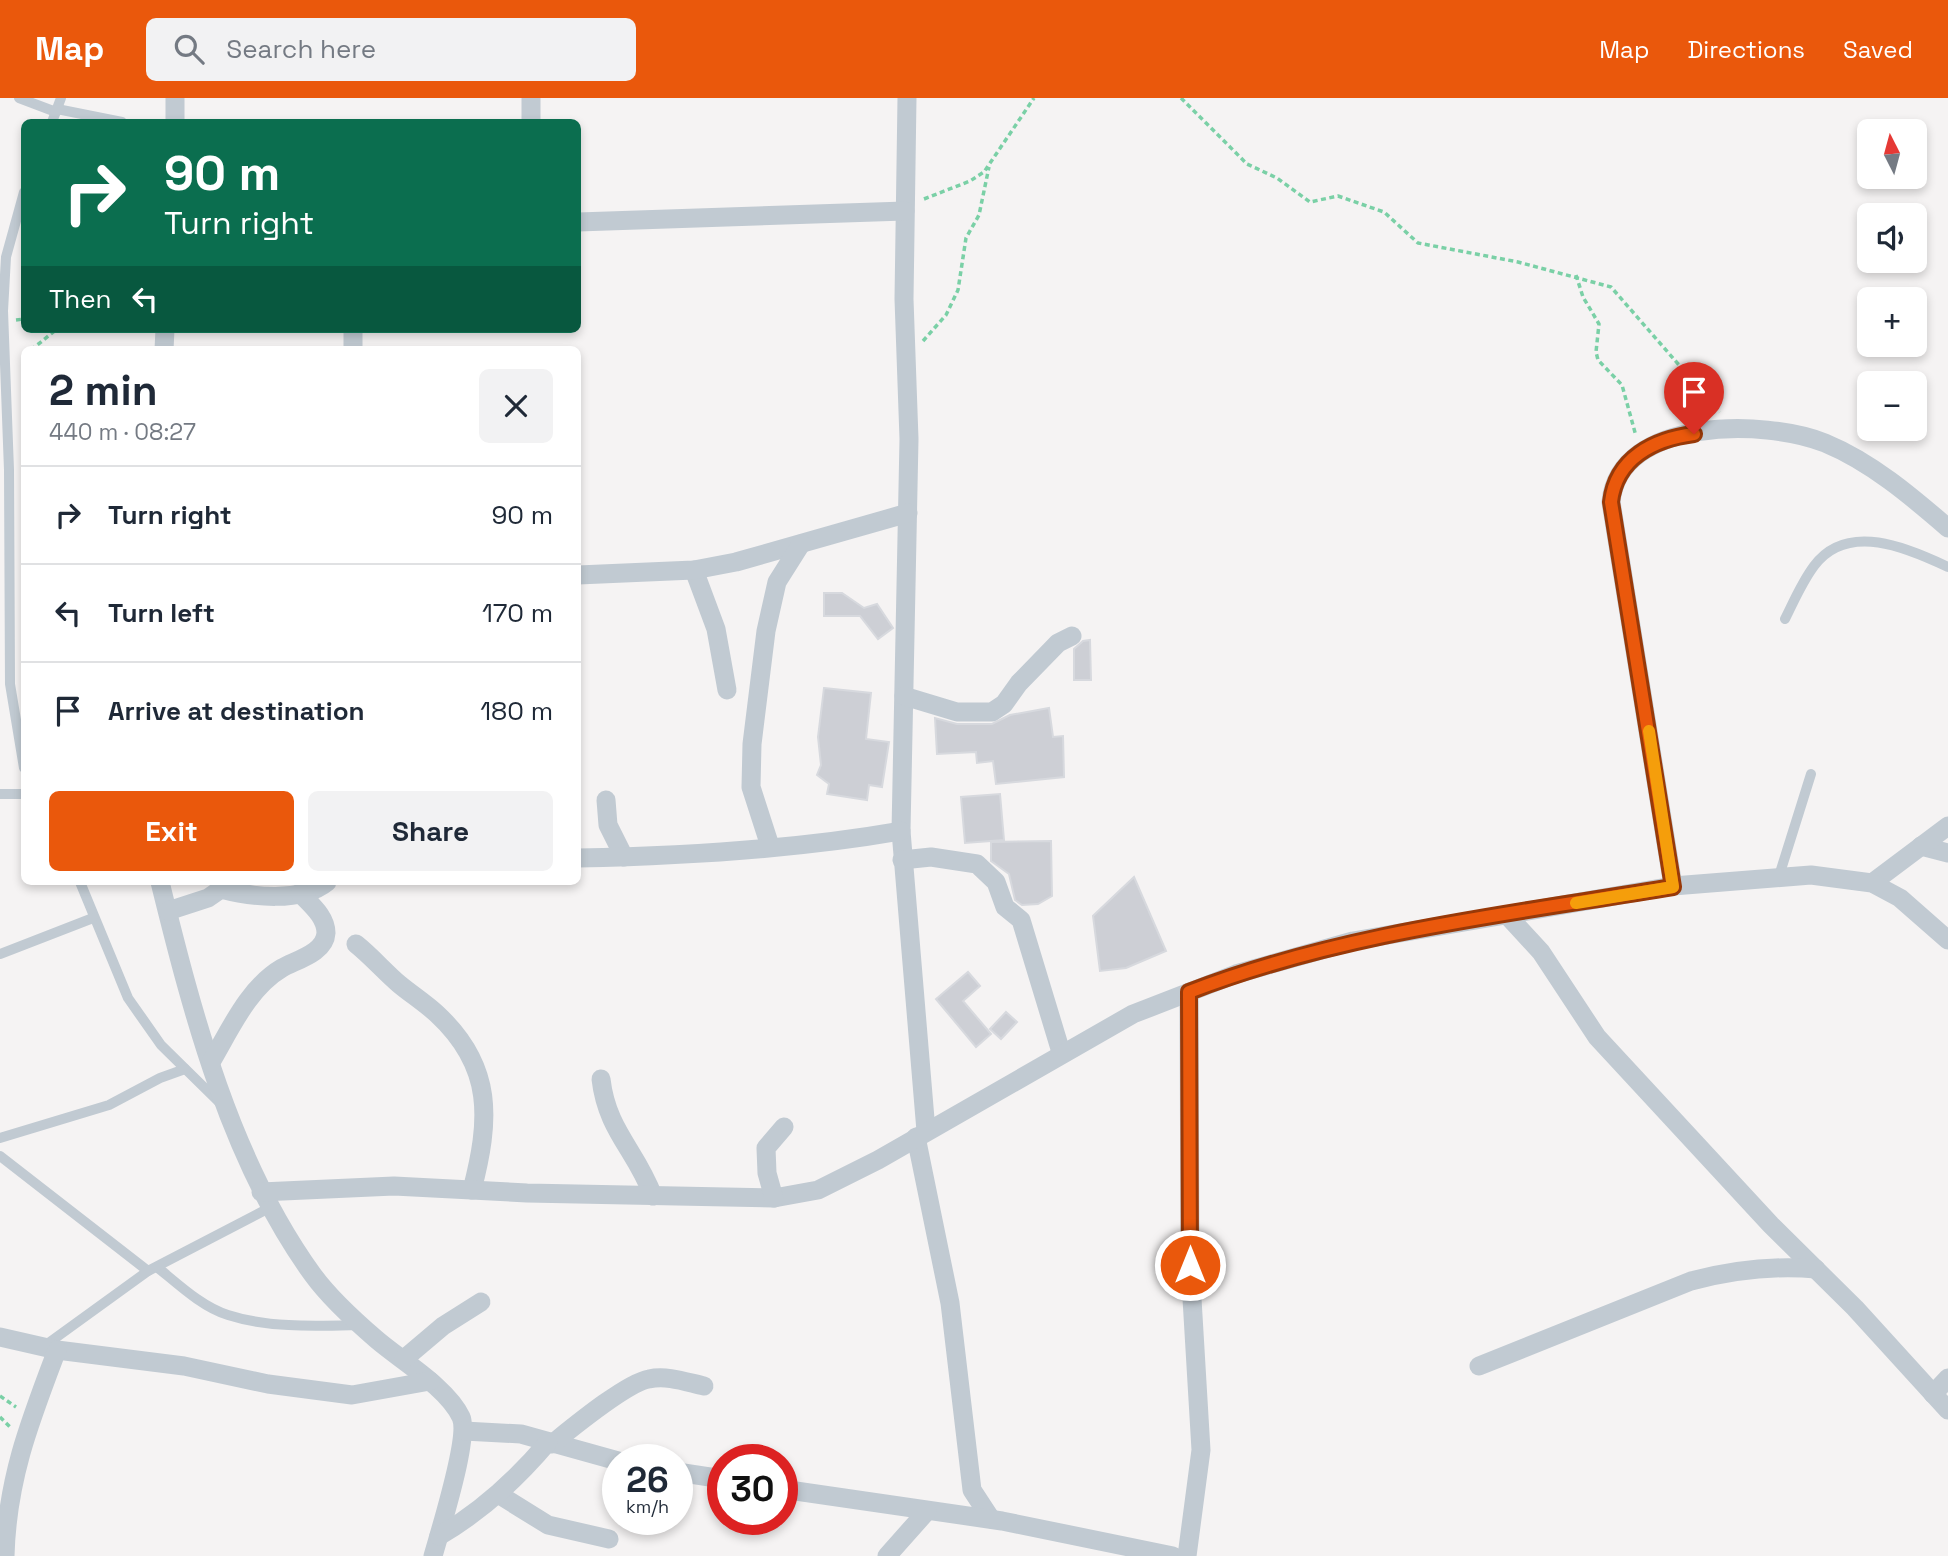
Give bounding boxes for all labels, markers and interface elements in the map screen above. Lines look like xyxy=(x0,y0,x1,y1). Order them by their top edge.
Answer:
search box xyxy=(146,18,636,81)
text: Map xyxy=(35,28,104,70)
icon: search xyxy=(170,30,208,68)
text: Search here xyxy=(226,32,376,66)
text: Map xyxy=(1599,34,1649,65)
text: Directions xyxy=(1687,34,1805,65)
text: Saved xyxy=(1843,34,1913,65)
north arrow xyxy=(1857,119,1927,189)
map controls xyxy=(1857,119,1927,441)
text: 90 m xyxy=(164,142,280,204)
icon: right xyxy=(49,147,140,238)
text: Turn right xyxy=(164,203,314,243)
button: sound xyxy=(1857,203,1927,273)
icon: left xyxy=(126,280,164,318)
text: Then xyxy=(49,282,112,316)
button: + xyxy=(1857,287,1927,357)
pin xyxy=(1664,362,1724,434)
text: 2 min xyxy=(49,364,158,417)
button: close xyxy=(479,369,553,443)
button: − xyxy=(1857,371,1927,441)
icon: arrive xyxy=(1675,373,1713,411)
text: 440 m · 08:27 xyxy=(49,417,196,447)
icon: right xyxy=(49,496,87,534)
text: Turn right xyxy=(108,498,232,532)
text: 90 m xyxy=(491,498,553,532)
icon: left xyxy=(49,594,87,632)
text: Turn left xyxy=(108,596,215,630)
text: 170 m xyxy=(482,596,553,630)
icon: arrive xyxy=(49,692,87,730)
text: Arrive at destination xyxy=(108,694,365,728)
text: 180 m xyxy=(480,694,553,728)
button: Exit xyxy=(49,791,294,871)
button: Share xyxy=(308,791,553,871)
position arrow xyxy=(1153,1228,1227,1302)
speed limit sign: 30 xyxy=(707,1444,798,1535)
text: 26 xyxy=(626,1458,669,1502)
text: km/h xyxy=(626,1495,669,1518)

